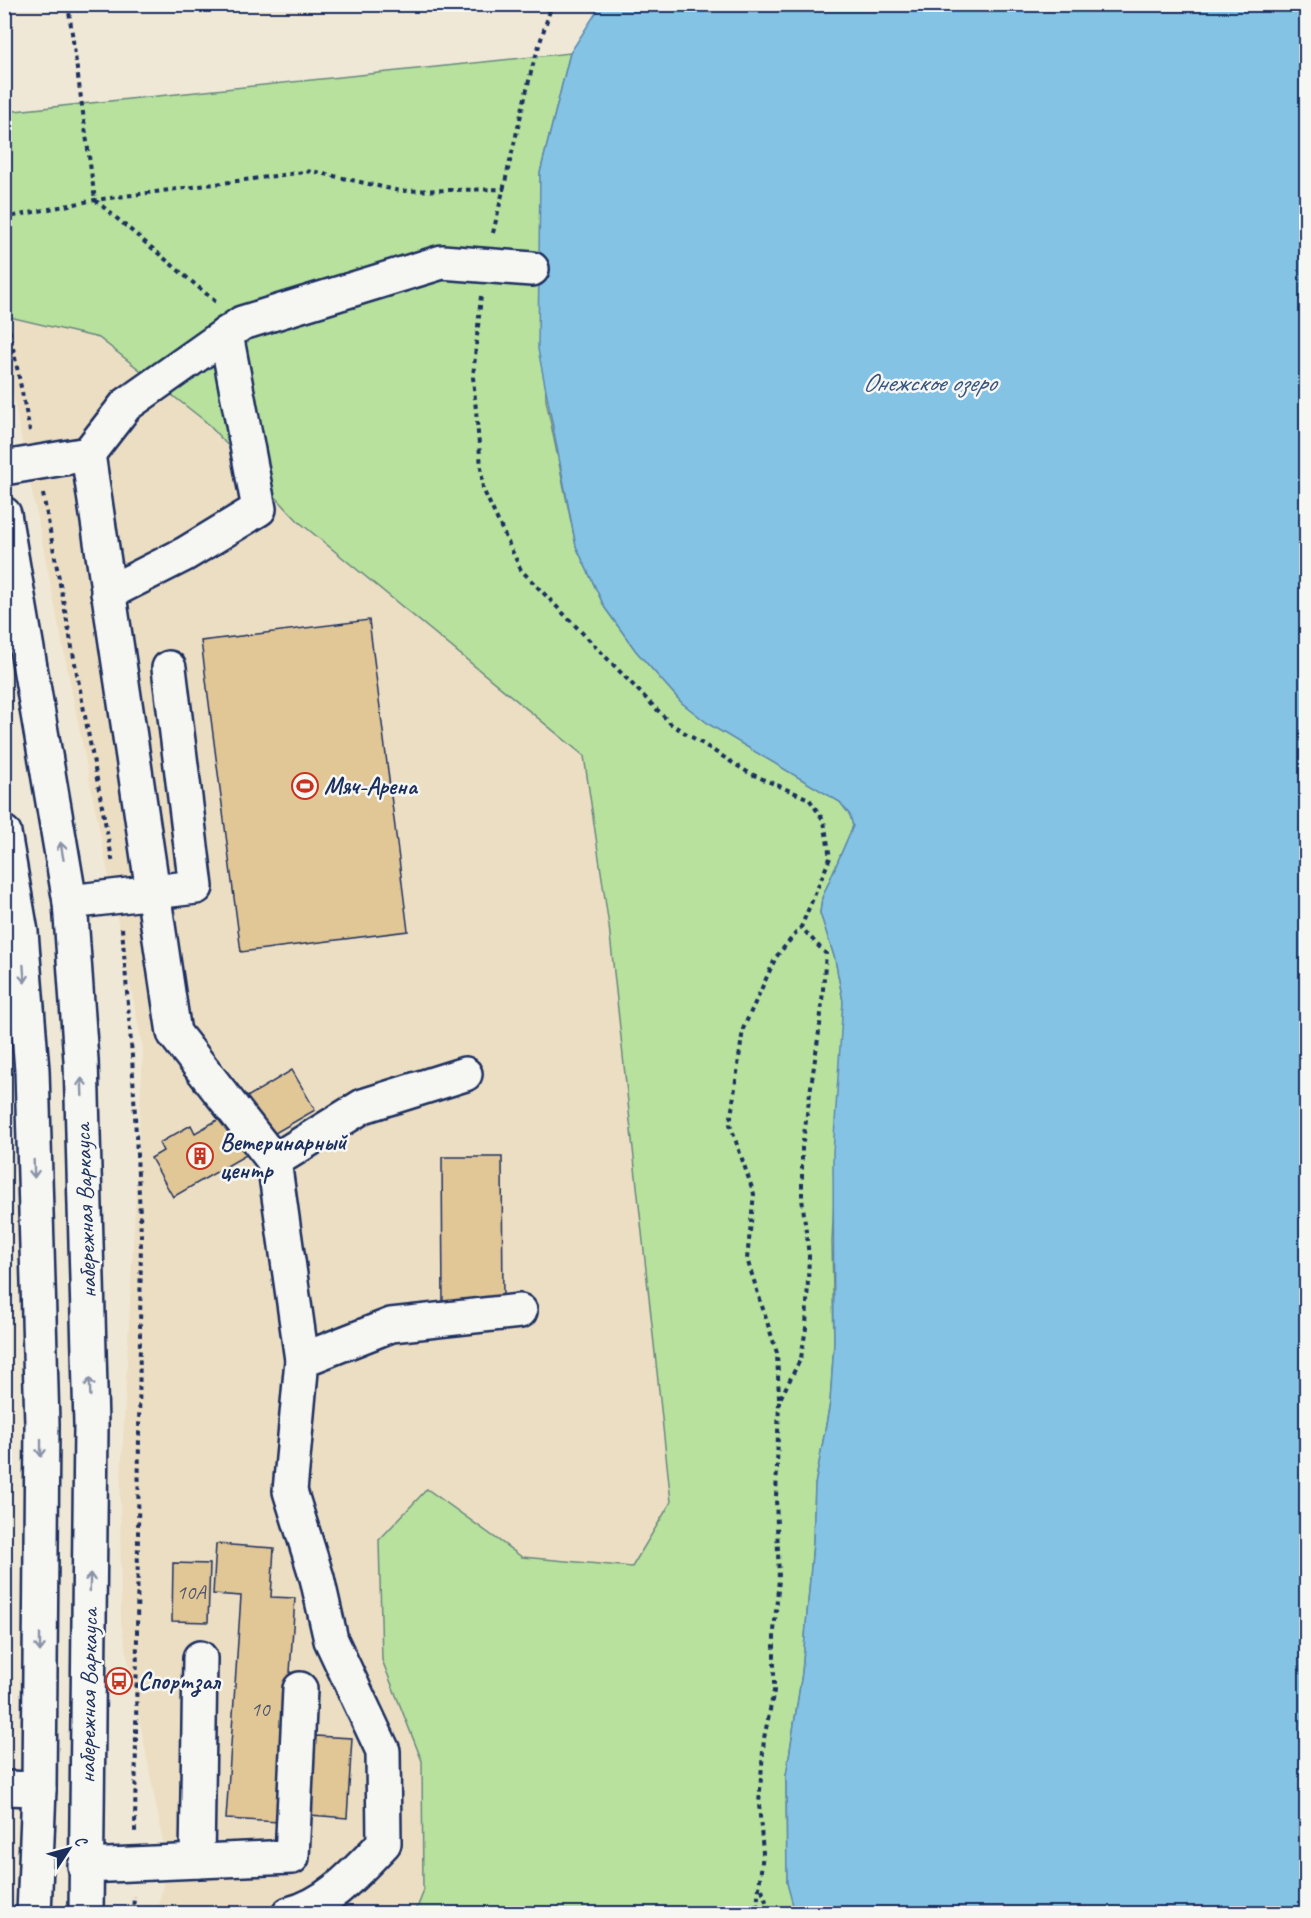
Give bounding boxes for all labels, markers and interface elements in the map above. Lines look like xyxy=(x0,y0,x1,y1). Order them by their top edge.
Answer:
water label: Онежское озеро xyxy=(863,366,999,399)
sports icon: Мяч-Арена xyxy=(290,771,320,801)
place label: Мяч-Арена xyxy=(324,771,419,801)
one-way arrow xyxy=(56,842,67,862)
one-way arrow xyxy=(19,964,30,984)
one-way arrow xyxy=(76,1078,88,1098)
street label: набережная Варкауса xyxy=(67,1121,103,1299)
place label: Ветеринарный центр xyxy=(220,1127,348,1185)
building icon: Ветеринарный центр xyxy=(185,1141,215,1171)
one-way arrow xyxy=(29,1159,40,1179)
one-way arrow xyxy=(85,1378,96,1398)
one-way arrow xyxy=(35,1437,47,1457)
one-way arrow xyxy=(84,1573,96,1593)
house number: 10А xyxy=(176,1579,207,1605)
street label: набережная Варкауса xyxy=(71,1606,105,1784)
one-way arrow xyxy=(34,1632,46,1652)
bus stop icon: Спортзал xyxy=(104,1666,134,1696)
place label: Спортзал xyxy=(138,1666,222,1697)
house number: 10 xyxy=(251,1696,271,1722)
north arrow xyxy=(39,1819,99,1879)
text: С xyxy=(70,1832,92,1852)

